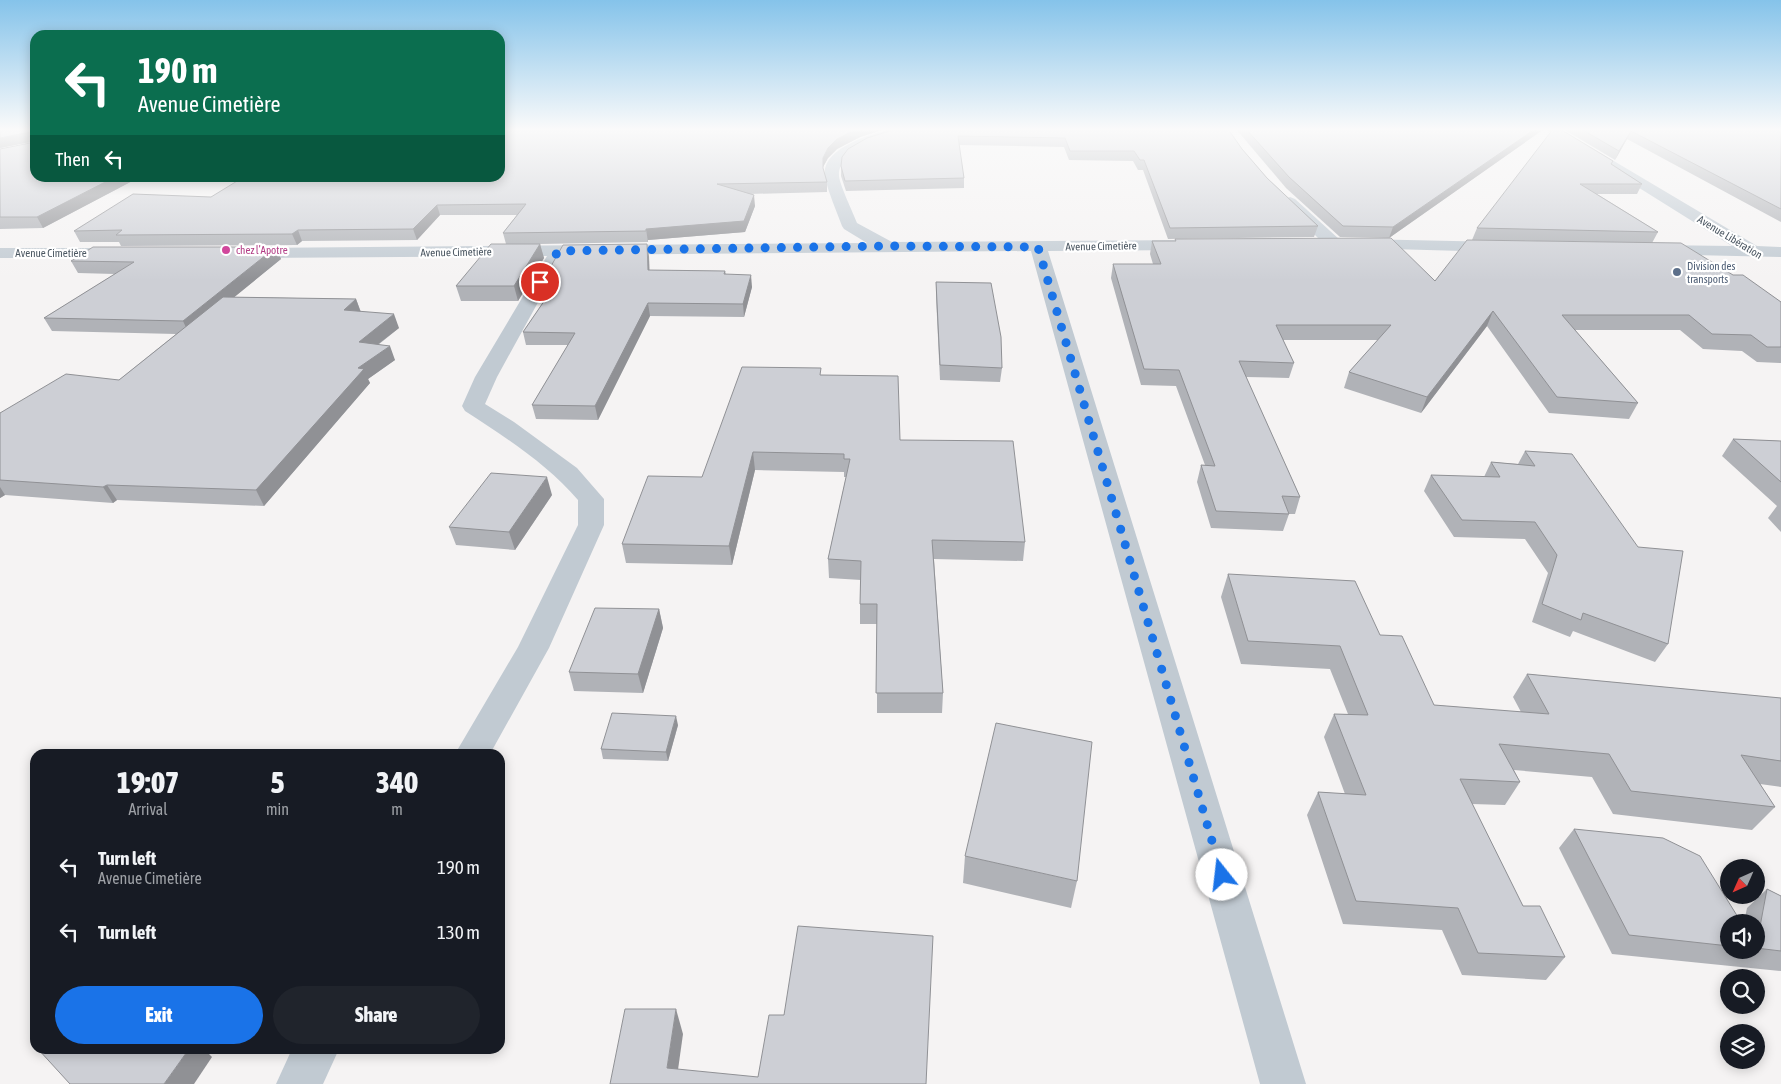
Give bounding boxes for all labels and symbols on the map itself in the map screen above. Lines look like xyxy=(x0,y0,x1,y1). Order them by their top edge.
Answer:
street label: Avenue Libération xyxy=(1695,213,1765,261)
street label: Avenue Cimetière xyxy=(1065,239,1137,253)
marker: chez l’Apotre xyxy=(220,244,232,256)
place label: chez l’Apotre xyxy=(236,244,288,256)
street label: Avenue Cimetière xyxy=(420,245,492,259)
street label: Avenue Cimetière xyxy=(15,247,87,259)
place label: Division des transports xyxy=(1687,260,1735,285)
pin xyxy=(519,261,561,303)
marker: Division des transports xyxy=(1671,266,1683,278)
position arrow xyxy=(1195,848,1247,900)
north arrow xyxy=(1720,859,1765,904)

